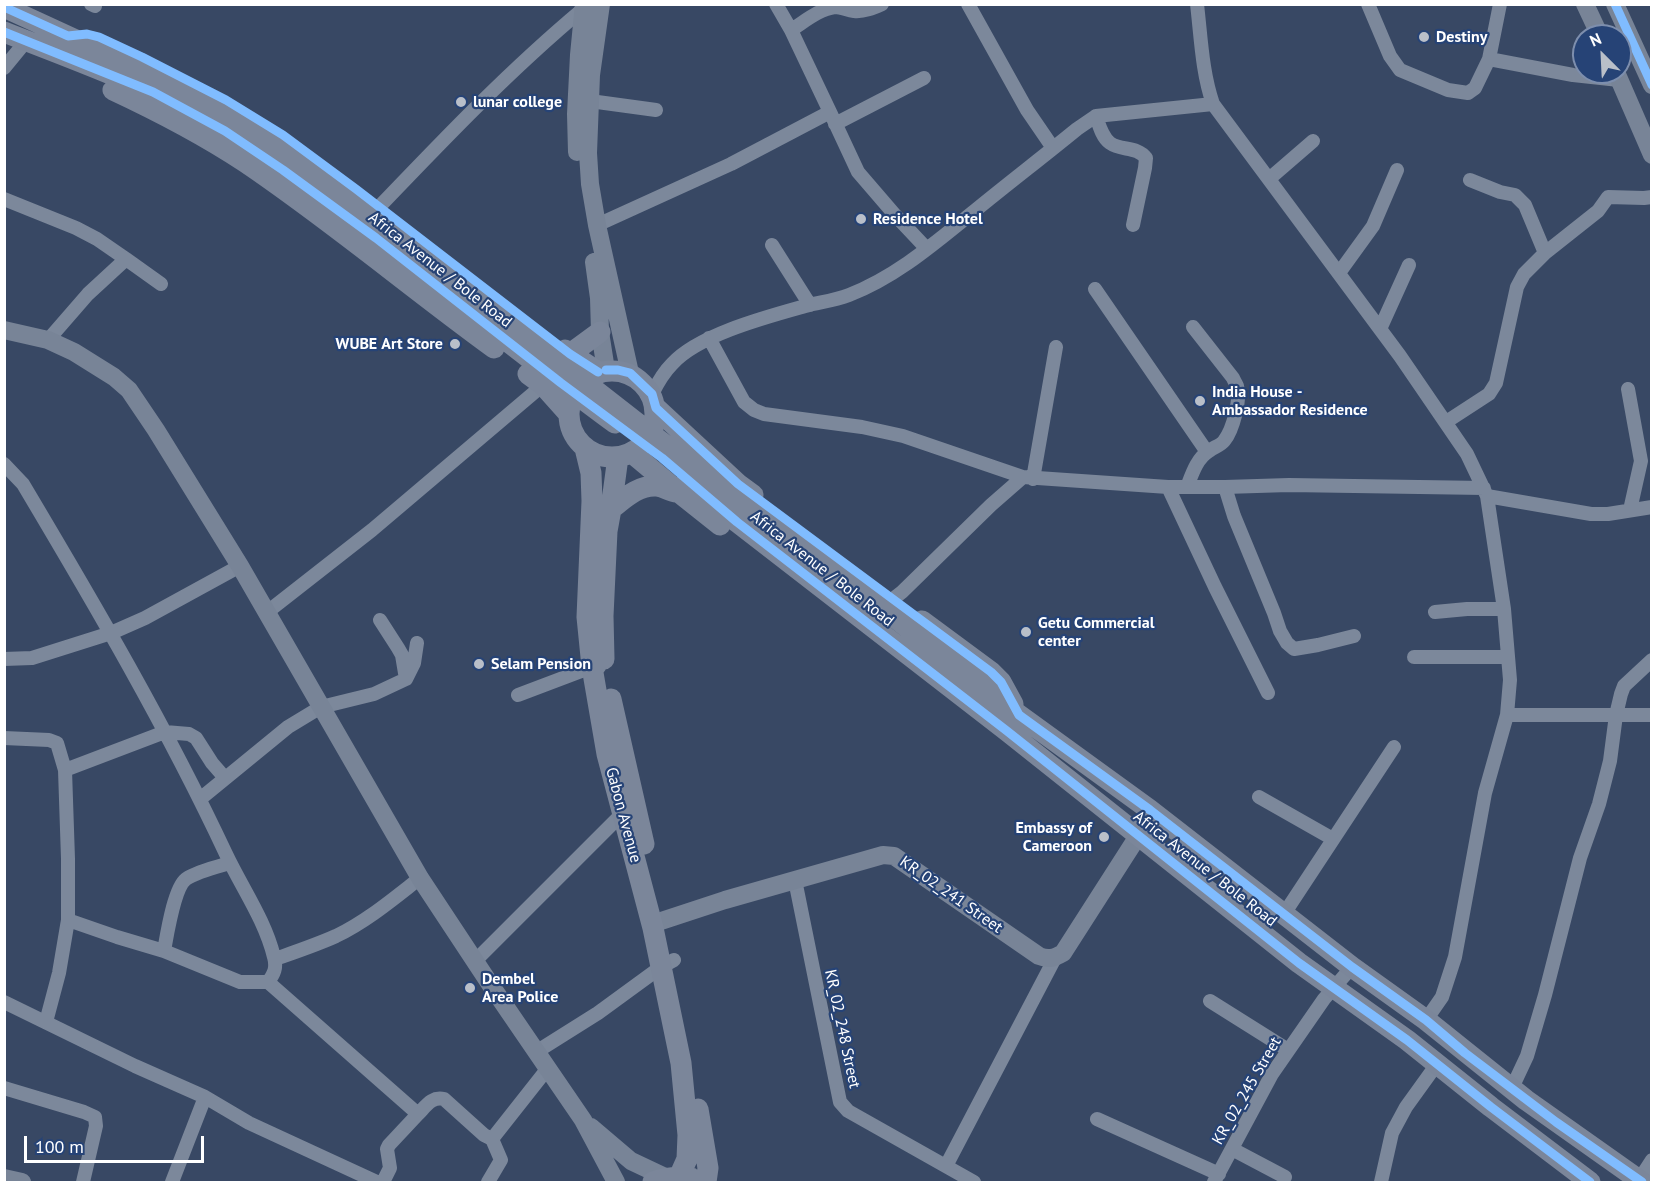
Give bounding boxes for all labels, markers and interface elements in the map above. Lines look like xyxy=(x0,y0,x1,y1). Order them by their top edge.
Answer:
north arrow xyxy=(1572,24,1632,84)
place label: Destiny xyxy=(1436,27,1487,47)
text: N xyxy=(1587,28,1604,51)
marker: Destiny xyxy=(1417,30,1431,44)
place label: lunar college xyxy=(473,92,562,112)
marker: lunar college xyxy=(454,95,468,109)
street label: Africa Avenue / Bole Road xyxy=(364,208,516,332)
place label: Residence Hotel xyxy=(873,209,983,229)
marker: Residence Hotel xyxy=(854,212,868,226)
place label: WUBE Art Store xyxy=(336,334,443,354)
marker: WUBE Art Store xyxy=(448,337,462,351)
place label: India House - Ambassador Residence xyxy=(1212,382,1368,420)
marker: India House - Ambassador Residence xyxy=(1193,394,1207,408)
street label: Africa Avenue / Bole Road xyxy=(746,507,898,631)
place label: Getu Commercial center xyxy=(1038,613,1154,651)
marker: Getu Commercial center xyxy=(1019,625,1033,639)
place label: Selam Pension xyxy=(491,654,591,674)
marker: Selam Pension xyxy=(472,657,486,671)
street label: Gabon Avenue xyxy=(601,765,645,865)
street label: Africa Avenue / Bole Road xyxy=(1129,807,1281,931)
place label: Embassy of Cameroon xyxy=(1016,818,1092,856)
marker: Embassy of Cameroon xyxy=(1097,830,1111,844)
street label: KR_02_241 Street xyxy=(896,852,1006,938)
street label: KR_02_248 Street xyxy=(820,968,864,1090)
place label: Dembel Area Police xyxy=(482,969,558,1007)
marker: Dembel Area Police xyxy=(463,981,477,995)
street label: KR_02_245 Street xyxy=(1208,1034,1286,1148)
scale bar xyxy=(27,1124,207,1162)
text: 100 m xyxy=(35,1135,84,1158)

